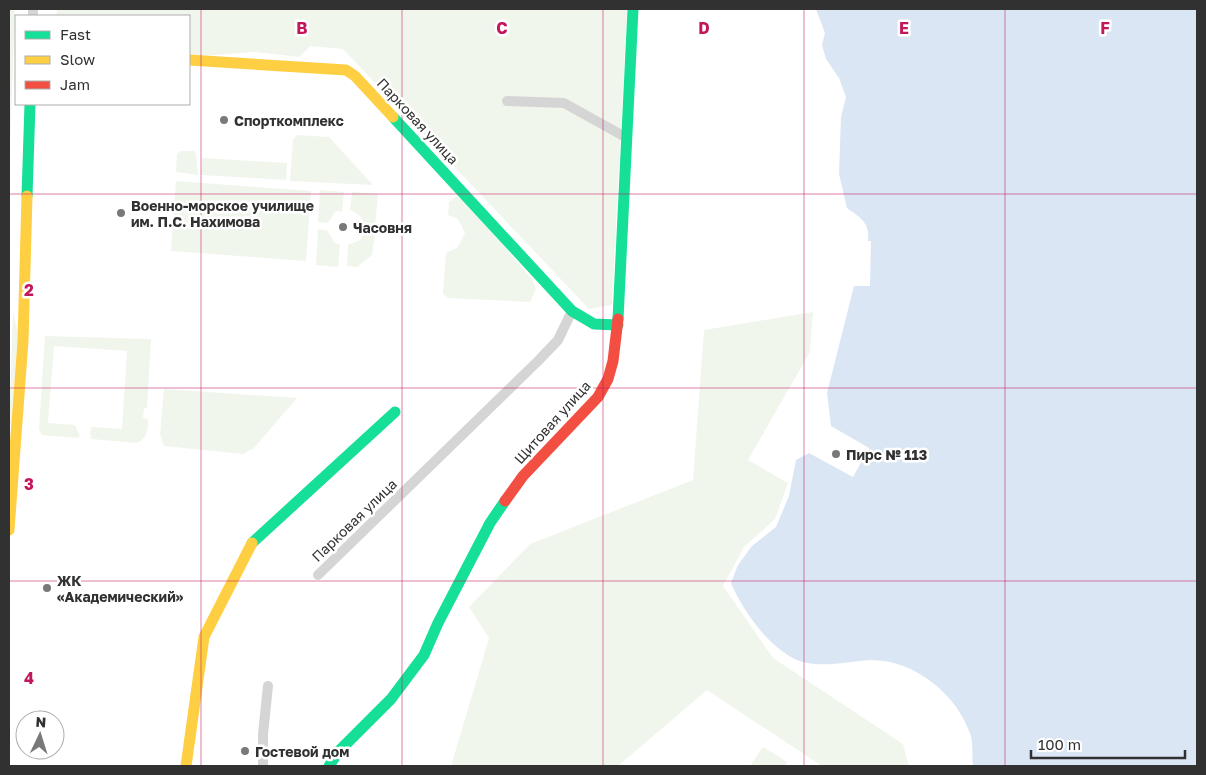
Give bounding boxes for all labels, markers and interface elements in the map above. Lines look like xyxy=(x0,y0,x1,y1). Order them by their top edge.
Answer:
legend xyxy=(15,15,190,105)
text: B xyxy=(296,18,308,38)
text: C xyxy=(496,18,508,38)
text: D xyxy=(698,18,710,38)
text: E xyxy=(899,18,909,38)
text: F xyxy=(1100,18,1110,38)
text: Fast xyxy=(60,25,91,43)
text: Slow xyxy=(60,50,95,68)
street label: Парковая улица xyxy=(374,74,462,168)
text: Jam xyxy=(60,75,90,93)
place label: Спорткомплекс xyxy=(234,112,344,129)
marker: Спорткомплекс xyxy=(218,114,230,126)
place label: Военно-морское училище им. П.С. Нахимова xyxy=(131,197,314,230)
marker: Военно-морское училище им. П.С. Нахимова xyxy=(115,207,127,219)
place label: Часовня xyxy=(353,219,412,236)
marker: Часовня xyxy=(337,221,349,233)
text: 2 xyxy=(24,280,34,300)
street label: Щитовая улица xyxy=(510,377,594,467)
place label: Пирс № 113 xyxy=(846,446,927,463)
marker: Пирс № 113 xyxy=(830,448,842,460)
text: 3 xyxy=(24,474,34,494)
street label: Парковая улица xyxy=(308,475,400,565)
place label: ЖК «Академический» xyxy=(57,572,184,605)
marker: ЖК «Академический» xyxy=(41,582,53,594)
text: 4 xyxy=(24,668,34,688)
north arrow xyxy=(15,710,65,760)
text: N xyxy=(35,713,47,730)
scale bar xyxy=(1031,728,1185,760)
text: 100 m xyxy=(1038,735,1081,753)
place label: Гостевой дом xyxy=(255,743,349,760)
marker: Гостевой дом xyxy=(239,745,251,757)

